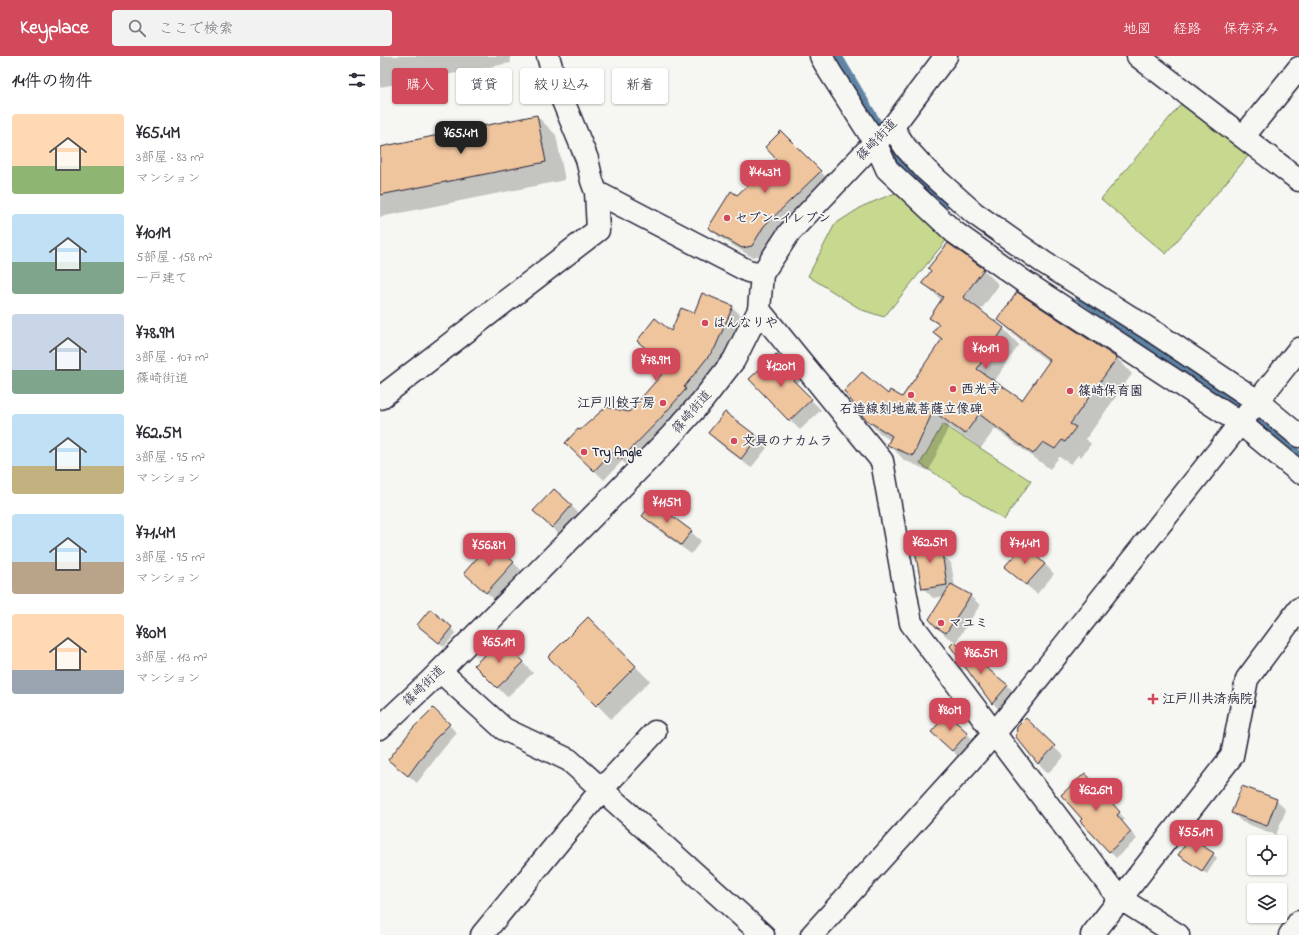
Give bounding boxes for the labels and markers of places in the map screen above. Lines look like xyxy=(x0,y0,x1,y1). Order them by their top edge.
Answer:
pin: ¥65.4M xyxy=(428,121,494,155)
pin: ¥44.3M xyxy=(732,160,798,194)
place label: セブン-イレブン xyxy=(735,209,831,228)
marker: セブン-イレブン xyxy=(722,213,732,223)
place label: はんなりや xyxy=(713,314,778,333)
marker: はんなりや xyxy=(700,318,710,328)
pin: ¥101M xyxy=(958,336,1014,370)
pin: ¥78.9M xyxy=(623,348,689,382)
pin: ¥120M xyxy=(753,354,809,388)
place label: 西光寺 xyxy=(961,380,1000,399)
place label: 篠崎保育園 xyxy=(1078,382,1143,401)
marker: 西光寺 xyxy=(948,384,958,394)
marker: 篠崎保育園 xyxy=(1065,386,1075,396)
marker: 石造線刻地蔵菩薩立像碑 xyxy=(906,390,916,400)
place label: 江戸川餃子房 xyxy=(577,394,655,413)
marker: 江戸川餃子房 xyxy=(658,398,668,408)
place label: 石造線刻地蔵菩薩立像碑 xyxy=(839,400,983,419)
place label: 文具のナカムラ xyxy=(742,432,832,451)
marker: 文具のナカムラ xyxy=(729,436,739,446)
place label: Try Angle xyxy=(592,443,643,464)
marker: Try Angle xyxy=(579,447,589,457)
pin: ¥115M xyxy=(639,490,695,524)
pin: ¥62.5M xyxy=(897,530,963,564)
pin: ¥71.4M xyxy=(992,531,1058,565)
pin: ¥56.8M xyxy=(456,533,522,567)
place label: マユミ xyxy=(949,614,988,633)
marker: マユミ xyxy=(936,618,946,628)
pin: ¥65.1M xyxy=(466,630,532,664)
pin: ¥86.5M xyxy=(948,641,1014,675)
place label: 江戸川共済病院 xyxy=(1162,690,1253,709)
marker: 江戸川共済病院 xyxy=(1147,693,1159,705)
pin: ¥80M xyxy=(926,698,974,732)
pin: ¥62.6M xyxy=(1063,778,1129,812)
pin: ¥55.1M xyxy=(1163,820,1229,854)

